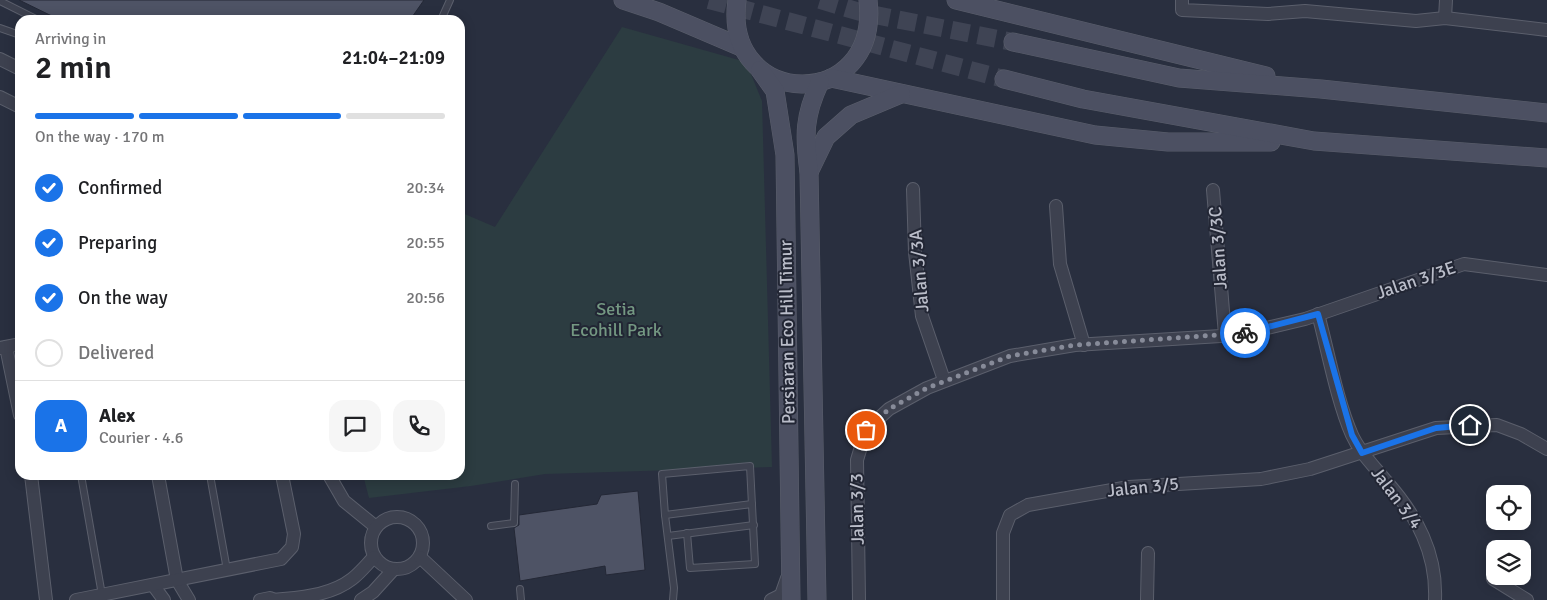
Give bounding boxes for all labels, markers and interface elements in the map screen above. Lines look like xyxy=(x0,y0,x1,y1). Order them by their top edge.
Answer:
text: Arriving in xyxy=(35,29,106,49)
text: 21:04–21:09 xyxy=(342,46,445,70)
text: 2 min xyxy=(35,48,112,87)
text: On the way · 170 m xyxy=(35,127,165,147)
icon: check xyxy=(35,174,63,202)
text: Confirmed xyxy=(78,176,162,200)
text: 20:34 xyxy=(406,178,445,198)
street label: Jalan 3/3C xyxy=(1204,206,1232,290)
icon: check xyxy=(35,229,63,257)
street label: Jalan 3/3A xyxy=(904,229,934,313)
text: Preparing xyxy=(78,231,157,255)
text: 20:55 xyxy=(406,233,445,253)
street label: Persiaran Eco Hill Timur xyxy=(774,239,800,424)
street label: Jalan 3/3E xyxy=(1374,256,1458,304)
icon: check xyxy=(35,284,63,312)
text: On the way xyxy=(78,286,168,310)
text: 20:56 xyxy=(406,288,445,308)
park label: Setia Ecohill Park xyxy=(570,298,662,341)
courier xyxy=(1220,308,1270,358)
icon: bike xyxy=(1231,319,1259,347)
text: Delivered xyxy=(78,341,154,365)
button: chat xyxy=(329,400,381,452)
button: phone xyxy=(393,400,445,452)
text: Alex xyxy=(99,404,135,428)
pin xyxy=(1449,404,1491,446)
pin xyxy=(845,409,887,451)
icon: home xyxy=(1456,411,1484,439)
text: A xyxy=(55,414,67,438)
icon: bag xyxy=(852,416,880,444)
text: Courier · 4.6 xyxy=(99,428,183,448)
street label: Jalan 3/4 xyxy=(1367,463,1428,534)
street label: Jalan 3/5 xyxy=(1106,472,1180,502)
street label: Jalan 3/3 xyxy=(845,473,869,545)
map controls xyxy=(1486,485,1531,585)
button: locate xyxy=(1486,485,1531,530)
button: layers xyxy=(1486,540,1531,585)

